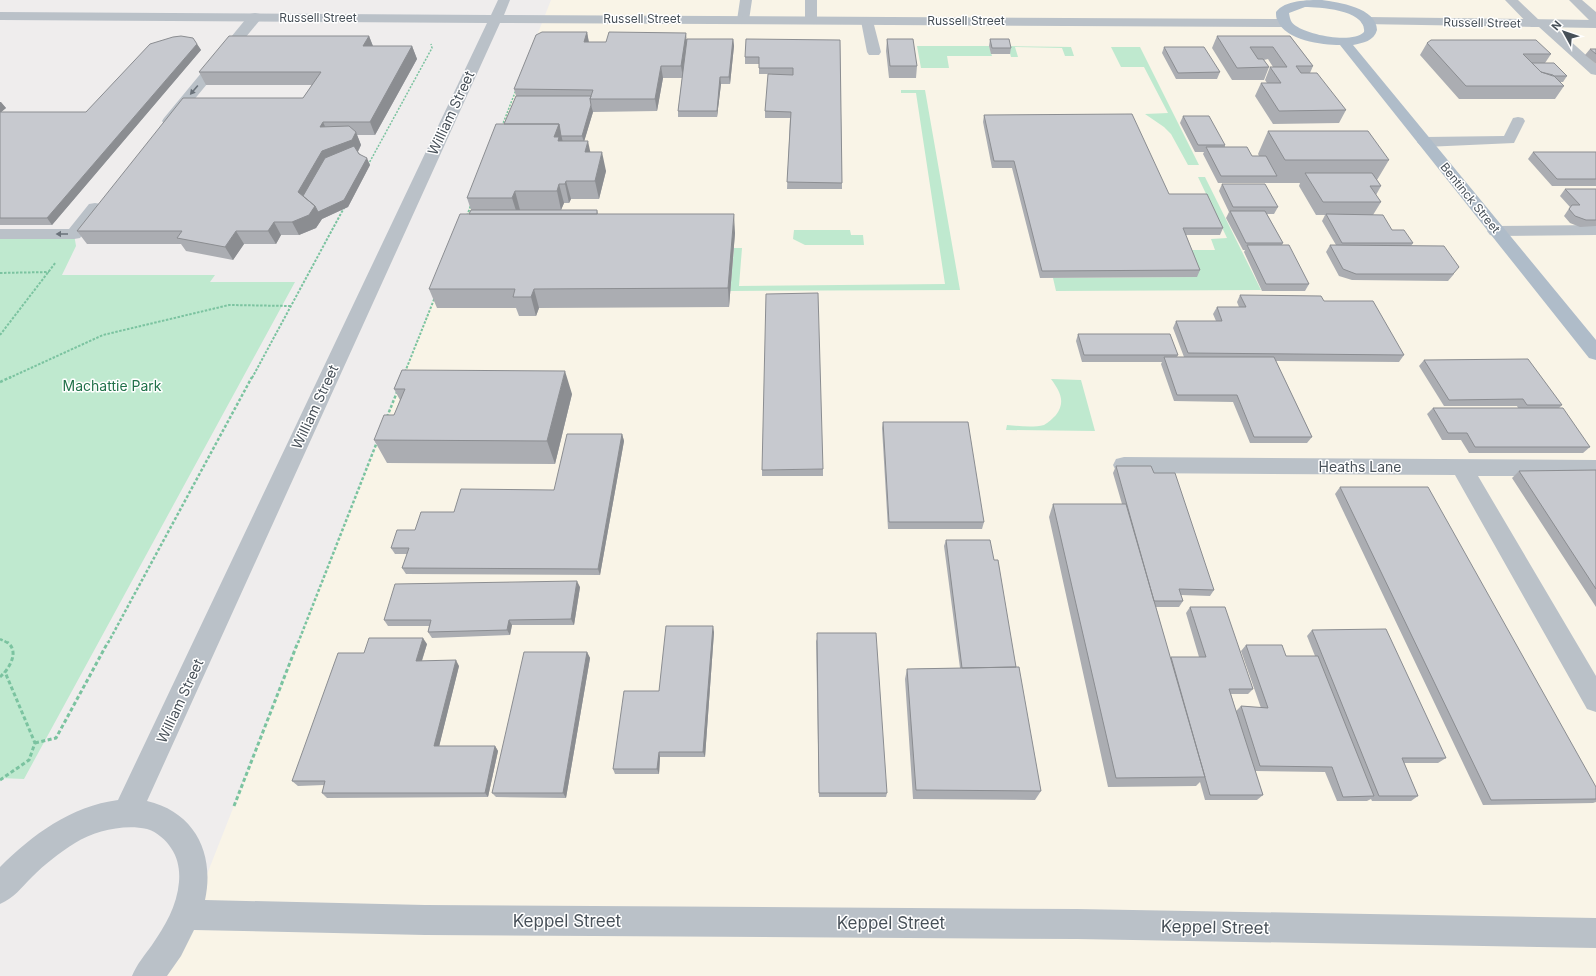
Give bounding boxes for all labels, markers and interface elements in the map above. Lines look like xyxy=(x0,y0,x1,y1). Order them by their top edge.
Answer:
street label: Russell Street xyxy=(279,10,357,25)
street label: Russell Street xyxy=(603,11,681,26)
north arrow xyxy=(1544,12,1584,52)
street label: Russell Street xyxy=(927,13,1005,28)
street label: Russell Street xyxy=(1443,14,1521,31)
text: N xyxy=(1548,18,1564,33)
street label: William Street xyxy=(424,68,478,158)
one-way arrow xyxy=(190,85,199,96)
street label: Bentinck Street xyxy=(1437,159,1503,236)
one-way arrow xyxy=(55,231,68,237)
street label: William Street xyxy=(288,362,342,452)
park label: Machattie Park xyxy=(63,377,162,394)
street label: Heaths Lane xyxy=(1319,458,1401,475)
street label: William Street xyxy=(153,656,207,746)
street label: Keppel Street xyxy=(513,911,622,931)
street label: Keppel Street xyxy=(837,913,946,933)
street label: Keppel Street xyxy=(1161,916,1270,938)

